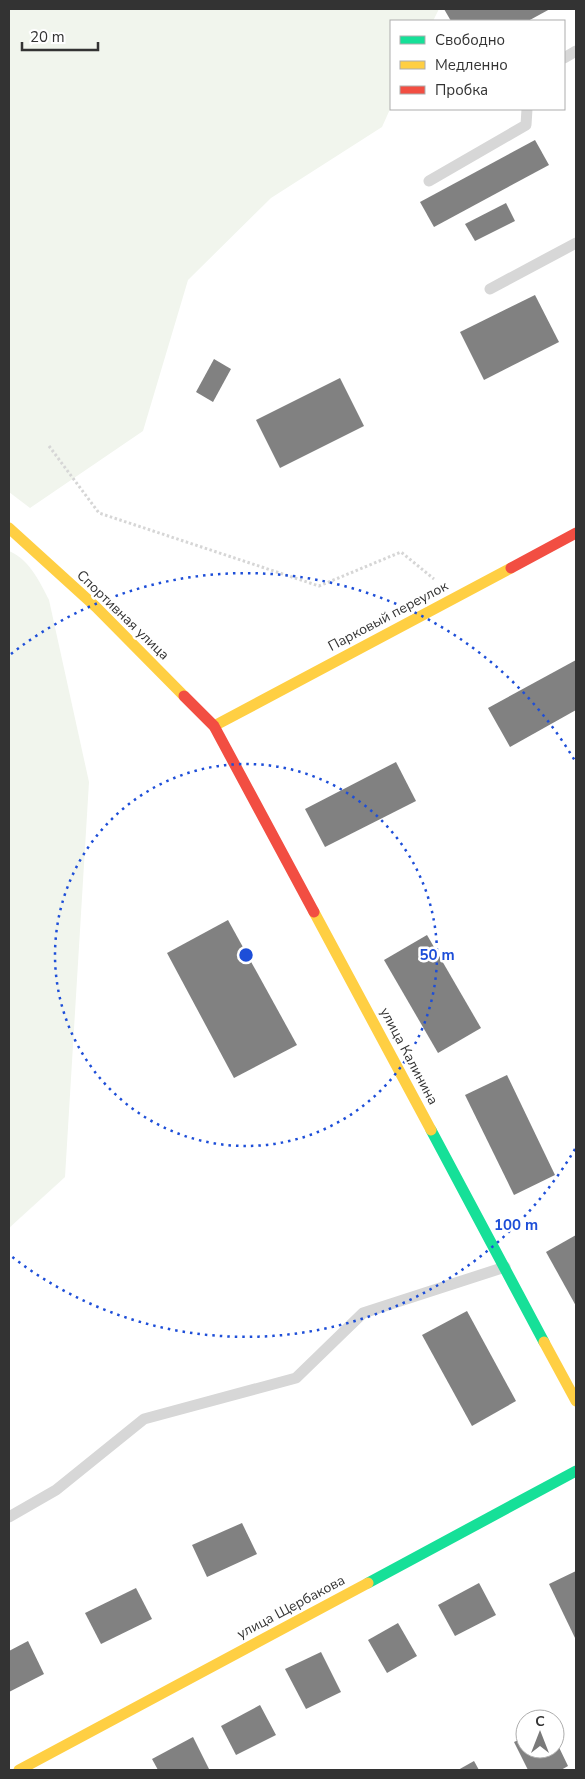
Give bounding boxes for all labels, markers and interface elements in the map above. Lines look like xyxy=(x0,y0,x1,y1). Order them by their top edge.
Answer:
scale bar xyxy=(22,20,99,52)
legend xyxy=(390,20,565,110)
text: 20 m xyxy=(30,27,65,47)
text: Свободно xyxy=(435,30,505,50)
text: Медленно xyxy=(435,55,508,75)
text: Пробка xyxy=(435,80,488,100)
street label: Спортивная улица xyxy=(73,566,173,664)
street label: Парковый переулок xyxy=(325,576,452,656)
text: 50 m xyxy=(419,945,455,965)
centre of rings xyxy=(237,946,255,964)
street label: улица Калинина xyxy=(375,1004,443,1108)
text: 100 m xyxy=(494,1215,538,1235)
street label: улица Щербакова xyxy=(234,1571,348,1643)
north arrow xyxy=(515,1709,565,1759)
text: С xyxy=(535,1712,545,1731)

